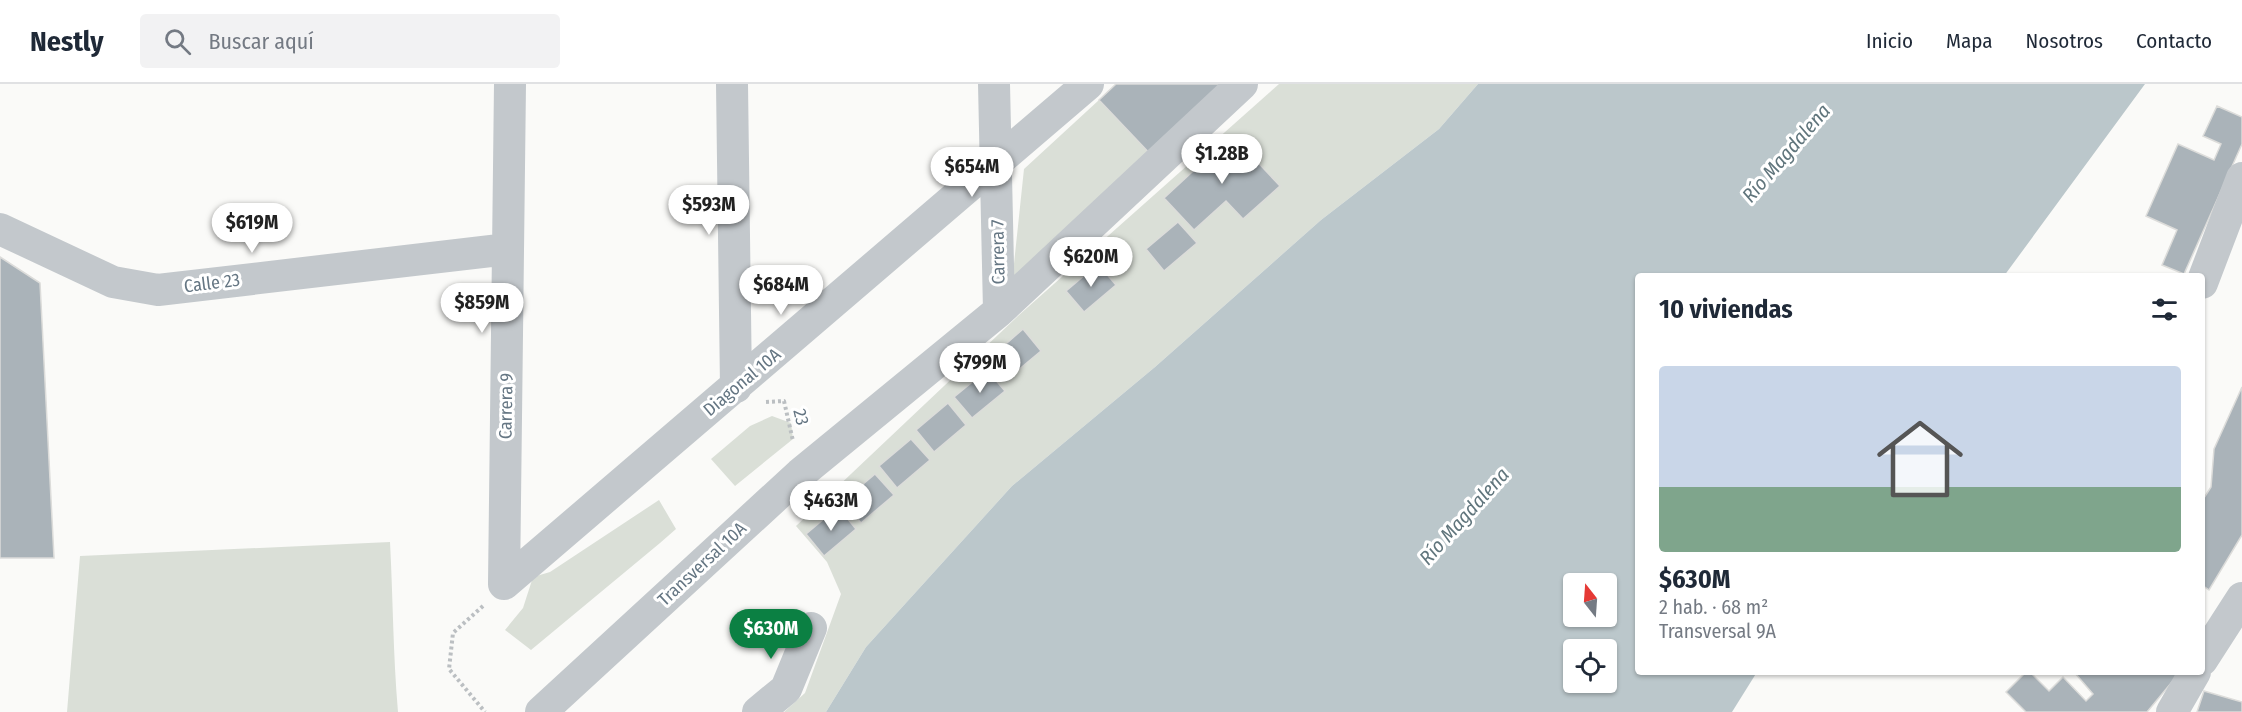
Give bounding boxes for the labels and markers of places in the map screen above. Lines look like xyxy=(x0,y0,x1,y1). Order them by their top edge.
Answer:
pin: $1.28B xyxy=(1173,134,1271,185)
pin: $654M xyxy=(930,147,1014,198)
pin: $593M xyxy=(667,185,751,236)
pin: $619M xyxy=(210,203,294,254)
pin: $620M xyxy=(1049,237,1133,288)
pin: $684M xyxy=(739,265,823,316)
pin: $859M xyxy=(440,283,524,334)
pin: $799M xyxy=(938,343,1022,394)
pin: $463M xyxy=(789,481,873,532)
pin: $630M xyxy=(729,609,813,660)

